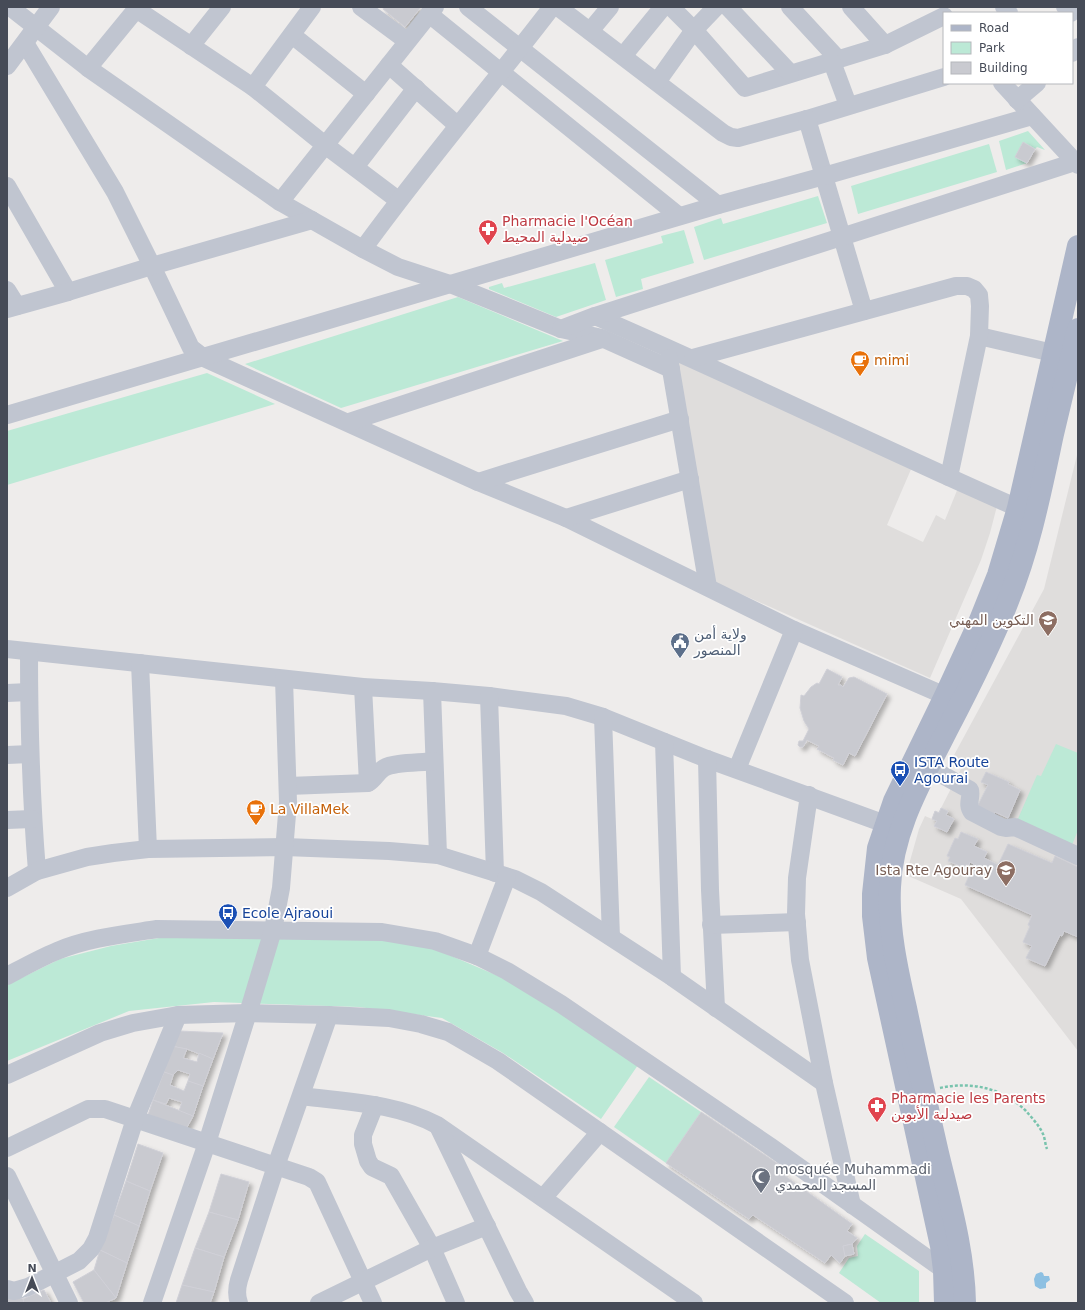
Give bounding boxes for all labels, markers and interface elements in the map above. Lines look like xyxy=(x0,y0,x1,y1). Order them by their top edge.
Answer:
legend xyxy=(943,12,1073,84)
text: Road xyxy=(979,21,1009,35)
text: Park xyxy=(979,41,1005,55)
text: Building xyxy=(979,61,1028,75)
place label: Pharmacie l'Océan صيدلية المحيط xyxy=(502,213,633,245)
pharmacy icon: Pharmacie l'Océan صيدلية المحيط xyxy=(477,218,499,246)
cafe icon: mimi xyxy=(849,349,871,377)
place label: mimi xyxy=(874,352,909,368)
school or university icon: التكوين المهني xyxy=(1037,609,1059,637)
place label: التكوين المهني xyxy=(949,612,1034,629)
place label: ولاية أمن المنصور xyxy=(693,625,747,659)
public building icon: ولاية أمن المنصور xyxy=(669,631,691,659)
place label: ISTA Route Agourai xyxy=(914,754,989,786)
bus stop icon: ISTA Route Agourai xyxy=(889,759,911,787)
cafe icon: La VillaMek xyxy=(245,798,267,826)
place label: La VillaMek xyxy=(270,801,350,817)
school or university icon: Ista Rte Agouray xyxy=(995,859,1017,887)
place label: Ista Rte Agouray xyxy=(875,862,992,878)
bus stop icon: Ecole Ajraoui xyxy=(217,902,239,930)
place label: Ecole Ajraoui xyxy=(242,905,333,921)
place label: Pharmacie les Parents صيدلية الأبوين xyxy=(891,1090,1046,1123)
pharmacy icon: Pharmacie les Parents صيدلية الأبوين xyxy=(866,1095,888,1123)
place label: mosquée Muhammadi المسجد المحمدي xyxy=(775,1161,931,1194)
mosque icon: mosquée Muhammadi المسجد المحمدي xyxy=(750,1166,772,1194)
north arrow xyxy=(12,1258,52,1298)
text: N xyxy=(27,1262,37,1275)

